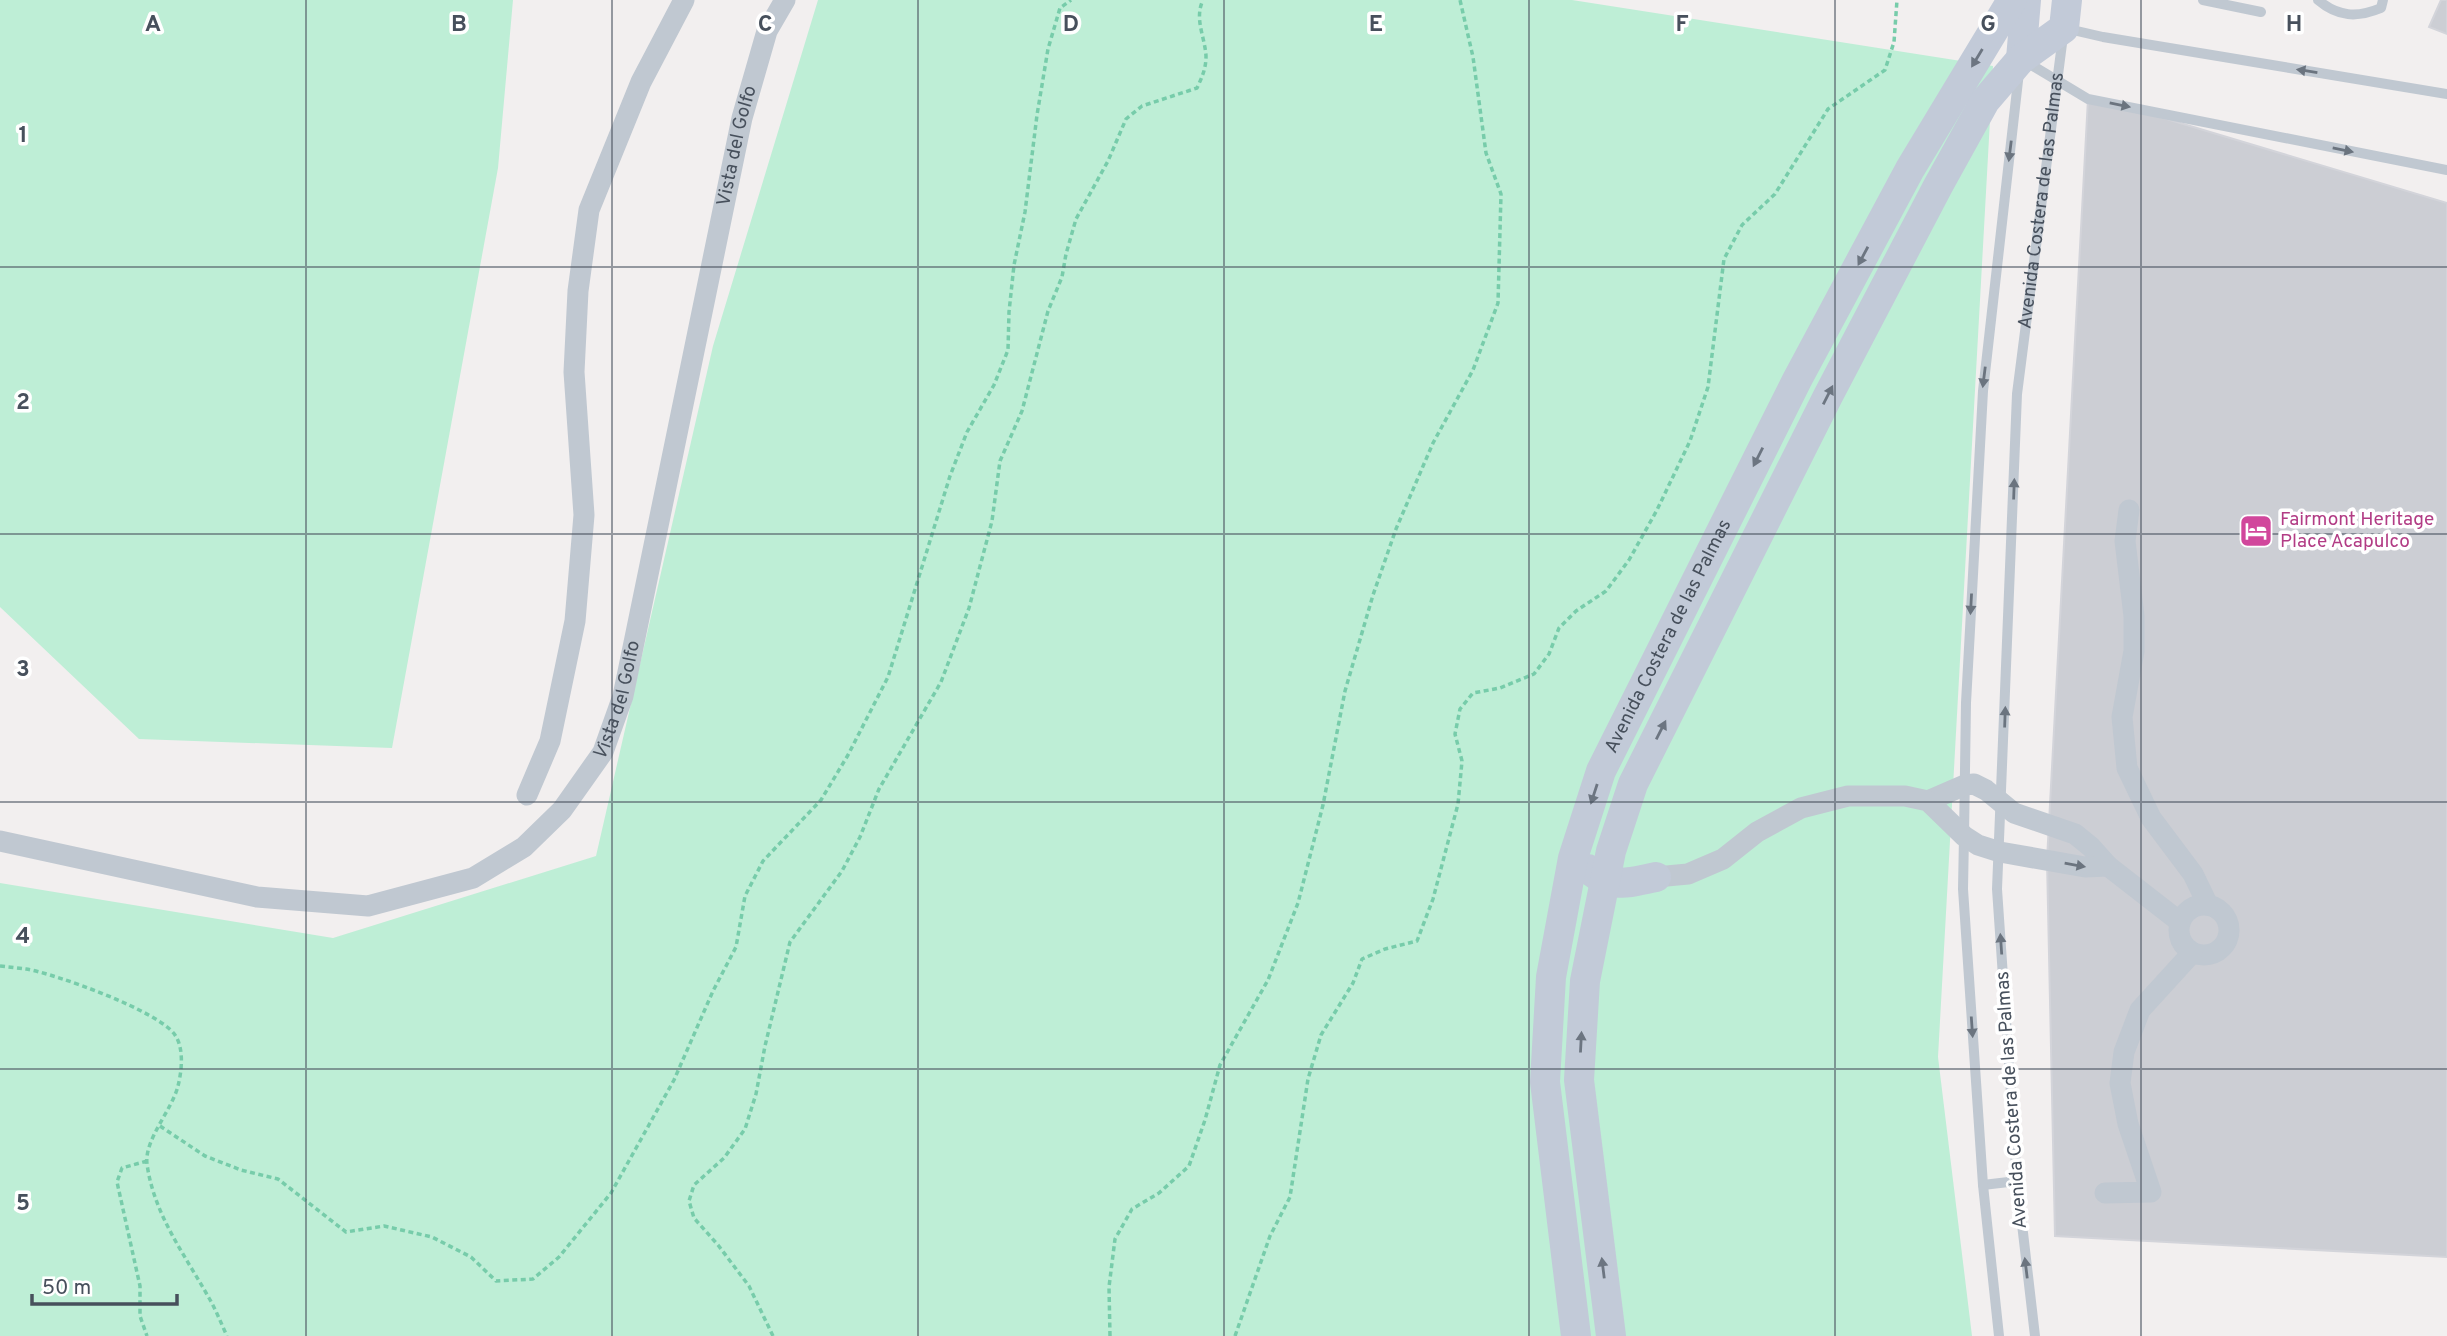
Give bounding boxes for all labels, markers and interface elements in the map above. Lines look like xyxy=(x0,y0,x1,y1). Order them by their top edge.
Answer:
text: A xyxy=(145,11,161,40)
text: B xyxy=(451,11,467,40)
text: C xyxy=(758,11,772,40)
text: D xyxy=(1063,11,1079,40)
text: E xyxy=(1369,11,1383,40)
text: F xyxy=(1675,11,1689,40)
text: G xyxy=(1980,11,1996,40)
text: H xyxy=(2286,11,2302,40)
one-way arrow xyxy=(1970,49,1983,68)
one-way arrow xyxy=(2296,65,2318,76)
street label: Avenida Costera de las Palmas xyxy=(2013,71,2070,331)
street label: Vista del Golfo xyxy=(712,83,763,208)
one-way arrow xyxy=(2109,100,2131,111)
text: 1 xyxy=(18,122,28,151)
one-way arrow xyxy=(2005,140,2016,162)
one-way arrow xyxy=(2332,144,2354,155)
one-way arrow xyxy=(1858,246,1870,266)
one-way arrow xyxy=(1979,366,1990,388)
one-way arrow xyxy=(1823,385,1834,405)
text: 2 xyxy=(16,389,30,418)
one-way arrow xyxy=(1753,447,1764,467)
one-way arrow xyxy=(2008,478,2019,500)
place label: Fairmont Heritage Place Acapulco xyxy=(2280,508,2434,554)
hotel icon: Fairmont Heritage Place Acapulco xyxy=(2237,512,2275,550)
street label: Avenida Costera de las Palmas xyxy=(1600,515,1737,757)
one-way arrow xyxy=(1966,593,1977,615)
street label: Vista del Golfo xyxy=(589,639,646,765)
text: 3 xyxy=(16,656,30,685)
one-way arrow xyxy=(1999,705,2011,727)
one-way arrow xyxy=(1655,720,1666,740)
one-way arrow xyxy=(1588,783,1599,804)
one-way arrow xyxy=(2064,860,2086,871)
text: 4 xyxy=(16,923,30,952)
one-way arrow xyxy=(1995,933,2006,955)
street label: Avenida Costera de las Palmas xyxy=(1991,970,2033,1230)
one-way arrow xyxy=(1967,1016,1978,1038)
one-way arrow xyxy=(1576,1031,1587,1053)
text: 5 xyxy=(16,1190,30,1219)
one-way arrow xyxy=(1597,1257,1608,1279)
one-way arrow xyxy=(2020,1257,2031,1279)
scale bar xyxy=(32,1262,177,1306)
text: 50 m xyxy=(42,1275,91,1302)

